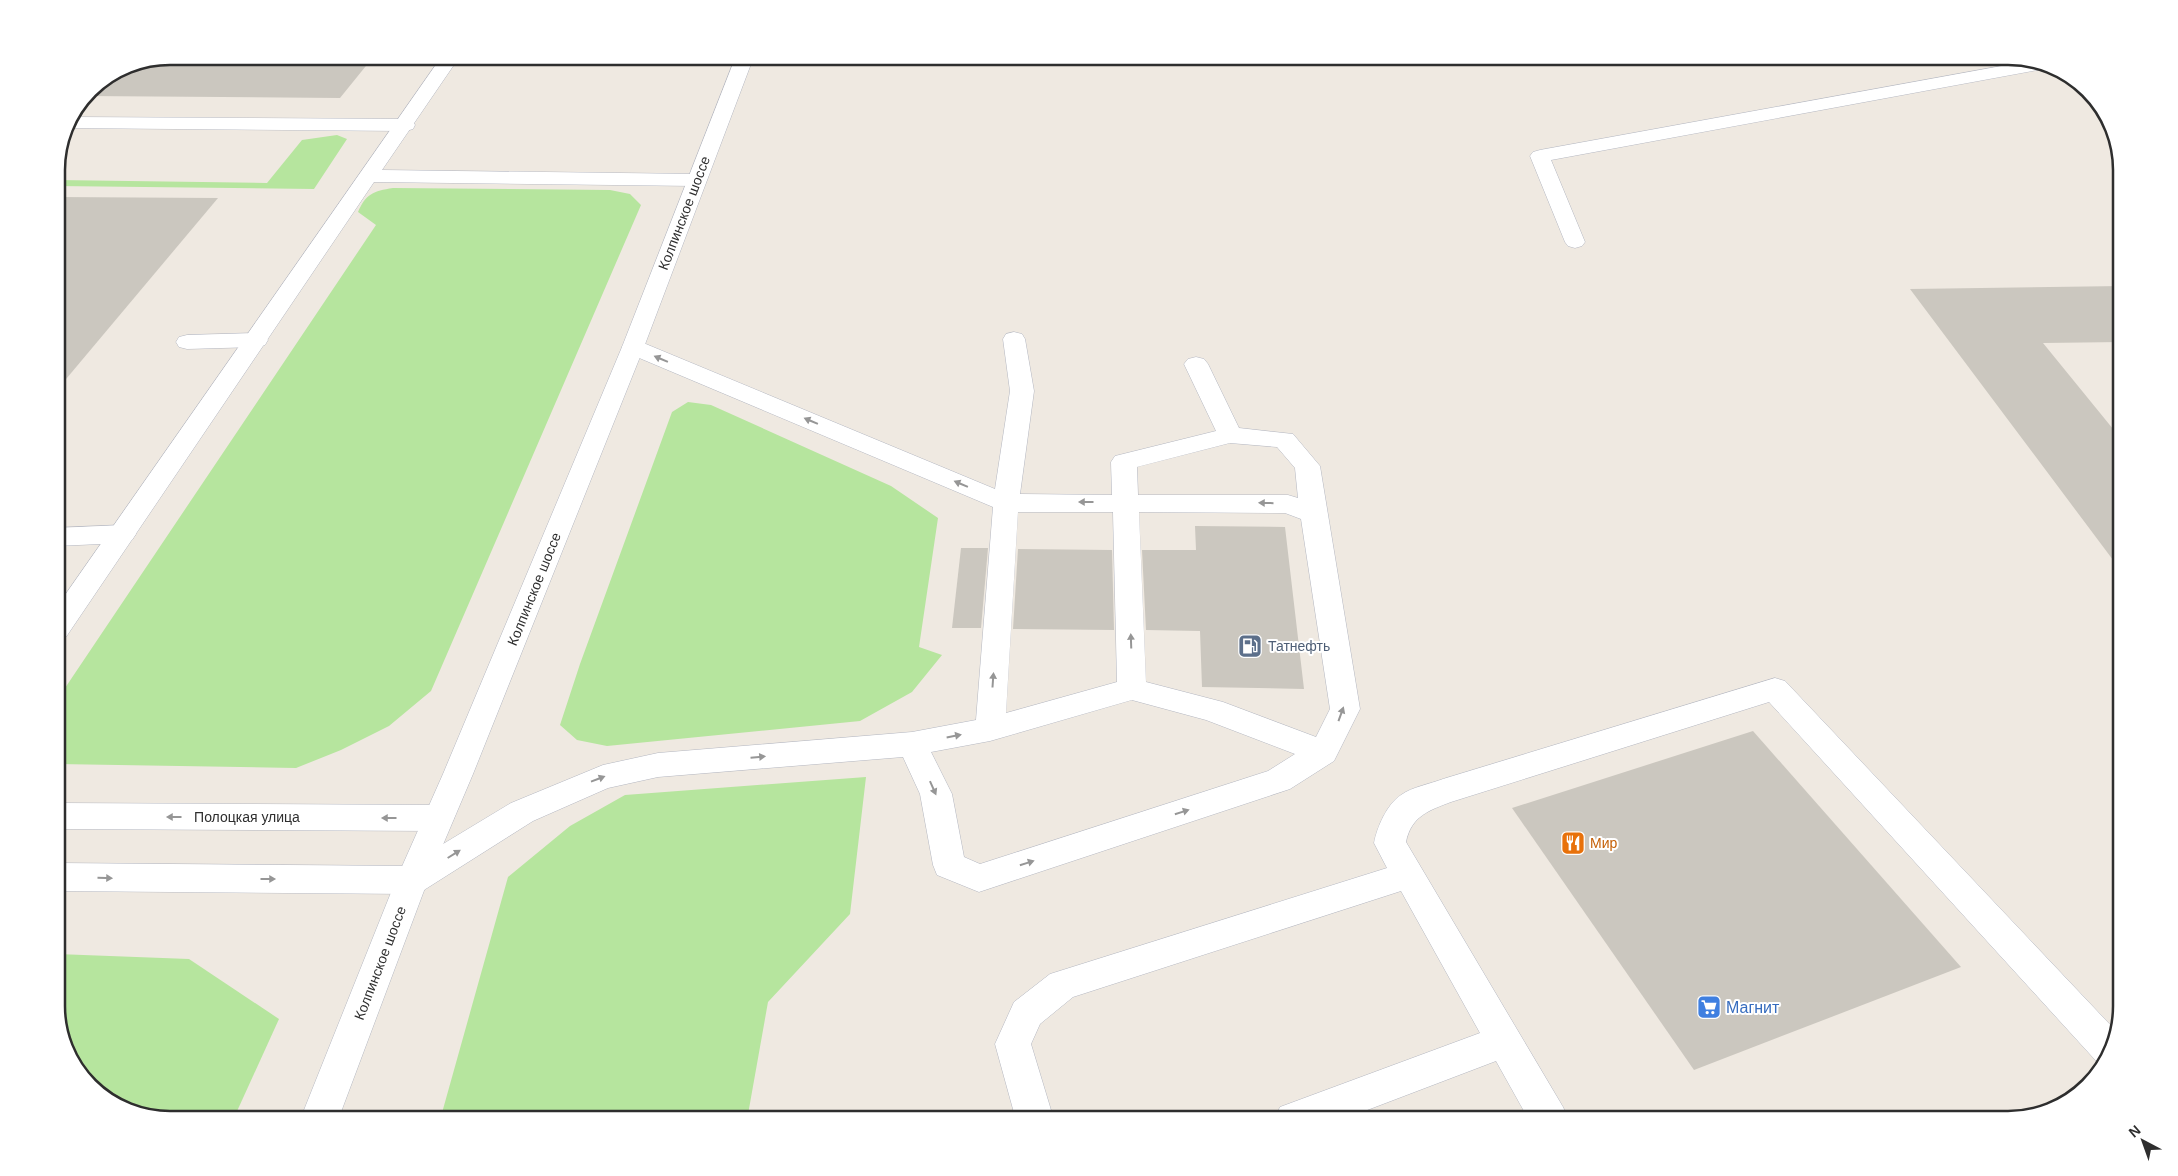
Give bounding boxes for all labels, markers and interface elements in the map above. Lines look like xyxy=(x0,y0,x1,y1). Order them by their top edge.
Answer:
street label: Колпинское шоссе xyxy=(655,154,713,272)
one-way arrow xyxy=(654,354,668,362)
one-way arrow xyxy=(804,417,818,425)
one-way arrow xyxy=(953,479,968,487)
one-way arrow xyxy=(1078,498,1094,506)
one-way arrow xyxy=(1258,499,1274,507)
street label: Колпинское шоссе xyxy=(504,530,564,648)
one-way arrow xyxy=(1127,632,1135,648)
fuel station icon: Татнефть xyxy=(1237,633,1263,659)
place label: Татнефть xyxy=(1268,638,1330,654)
one-way arrow xyxy=(990,672,998,688)
one-way arrow xyxy=(1337,706,1345,721)
one-way arrow xyxy=(946,731,962,739)
one-way arrow xyxy=(750,753,766,761)
one-way arrow xyxy=(590,775,605,783)
one-way arrow xyxy=(929,781,937,795)
one-way arrow xyxy=(1174,808,1189,815)
street label: Полоцкая улица xyxy=(194,809,300,825)
one-way arrow xyxy=(166,813,182,821)
one-way arrow xyxy=(381,814,397,822)
restaurant icon: Мир xyxy=(1560,830,1586,856)
place label: Мир xyxy=(1590,835,1617,851)
one-way arrow xyxy=(447,850,460,859)
one-way arrow xyxy=(1020,858,1035,866)
one-way arrow xyxy=(98,874,114,882)
one-way arrow xyxy=(260,875,276,883)
street label: Колпинское шоссе xyxy=(351,904,409,1022)
supermarket icon: Магнит xyxy=(1696,994,1722,1020)
place label: Магнит xyxy=(1726,999,1780,1016)
north arrow xyxy=(2118,1116,2168,1166)
text: N xyxy=(2125,1122,2144,1141)

